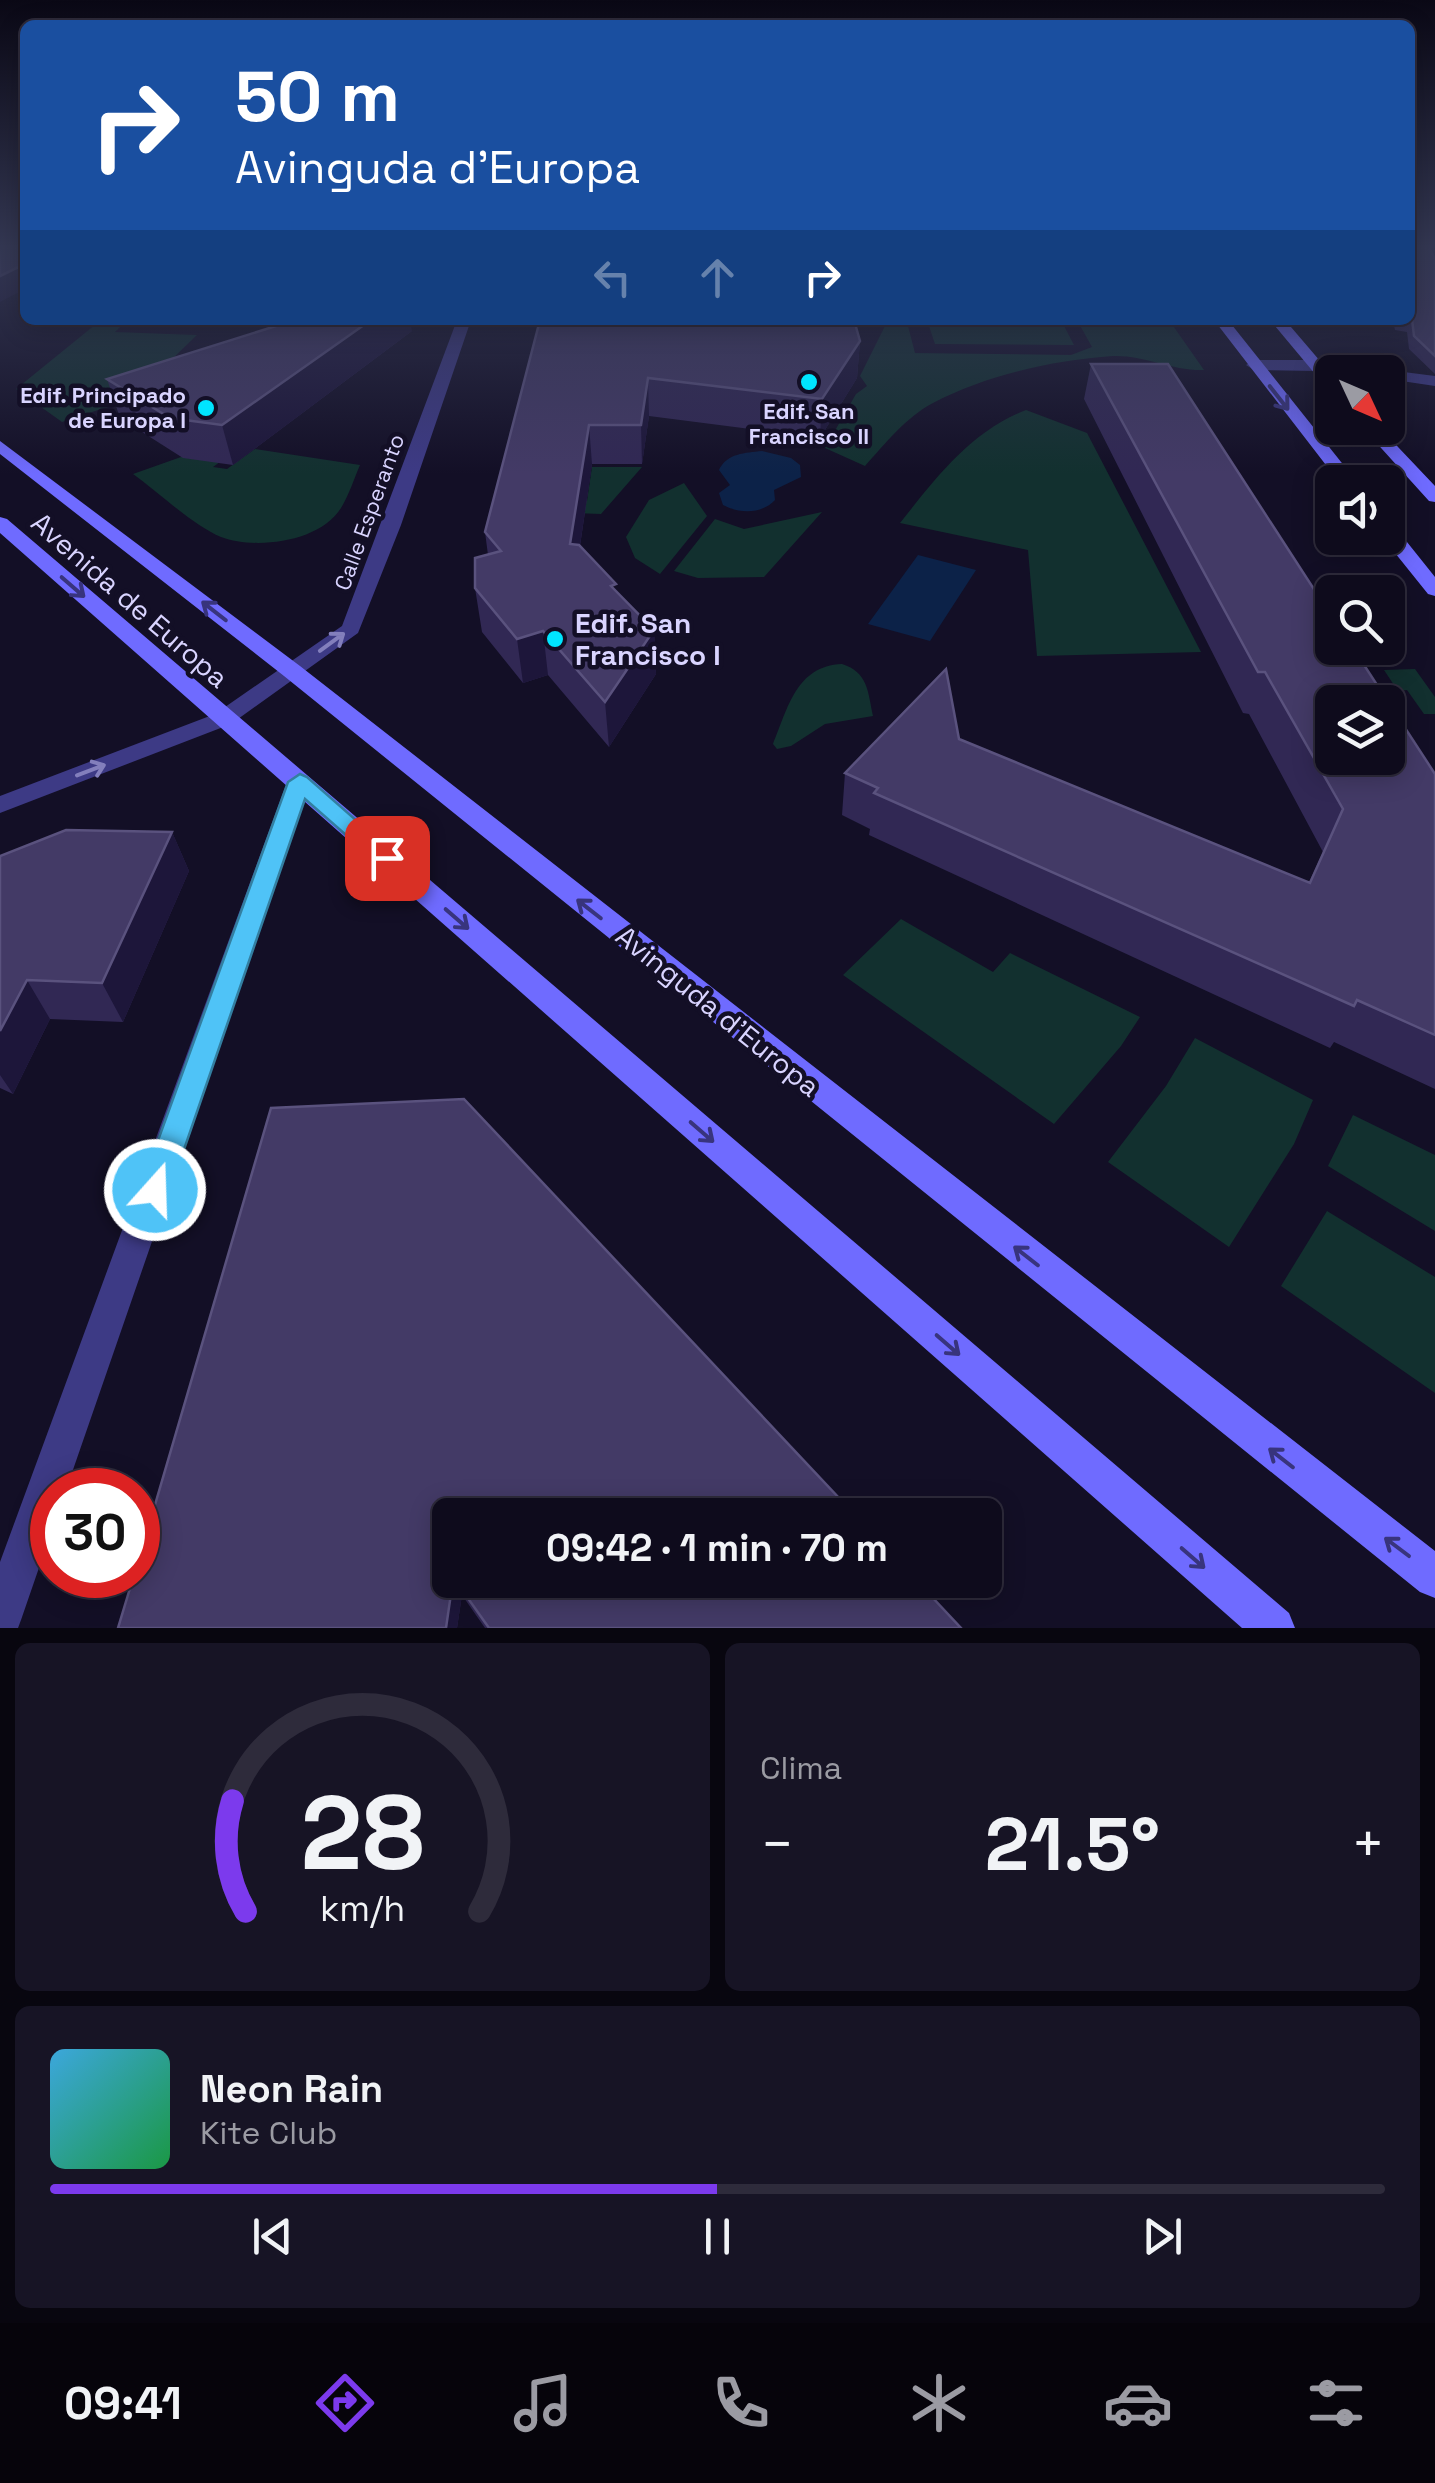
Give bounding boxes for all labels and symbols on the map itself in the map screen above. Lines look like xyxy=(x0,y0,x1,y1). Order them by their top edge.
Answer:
north arrow xyxy=(1315,355,1405,445)
marker: Edif. San Francisco II xyxy=(798,371,820,393)
place label: Edif. Principado de Europa I xyxy=(20,381,186,434)
one-way arrow xyxy=(1268,384,1289,411)
marker: Edif. Principado de Europa I xyxy=(195,397,217,419)
place label: Edif. San Francisco II xyxy=(749,397,869,450)
street label: Calle Esperanto xyxy=(328,430,410,594)
street label: Avenida de Europa xyxy=(24,504,236,696)
one-way arrow xyxy=(60,576,86,598)
one-way arrow xyxy=(202,601,228,623)
place label: Edif. San Francisco I xyxy=(575,605,721,673)
marker: Edif. San Francisco I xyxy=(544,628,566,650)
one-way arrow xyxy=(317,632,345,653)
one-way arrow xyxy=(75,760,106,778)
pin xyxy=(345,816,430,901)
one-way arrow xyxy=(577,898,603,920)
one-way arrow xyxy=(444,907,469,930)
street label: Avinguda d'Europa xyxy=(609,918,827,1104)
one-way arrow xyxy=(689,1120,714,1143)
position arrow xyxy=(103,1138,207,1242)
one-way arrow xyxy=(1013,1246,1040,1267)
one-way arrow xyxy=(934,1334,960,1356)
one-way arrow xyxy=(1268,1447,1294,1469)
speed limit sign: 30 xyxy=(30,1468,160,1598)
one-way arrow xyxy=(1384,1536,1411,1557)
one-way arrow xyxy=(1180,1547,1205,1570)

